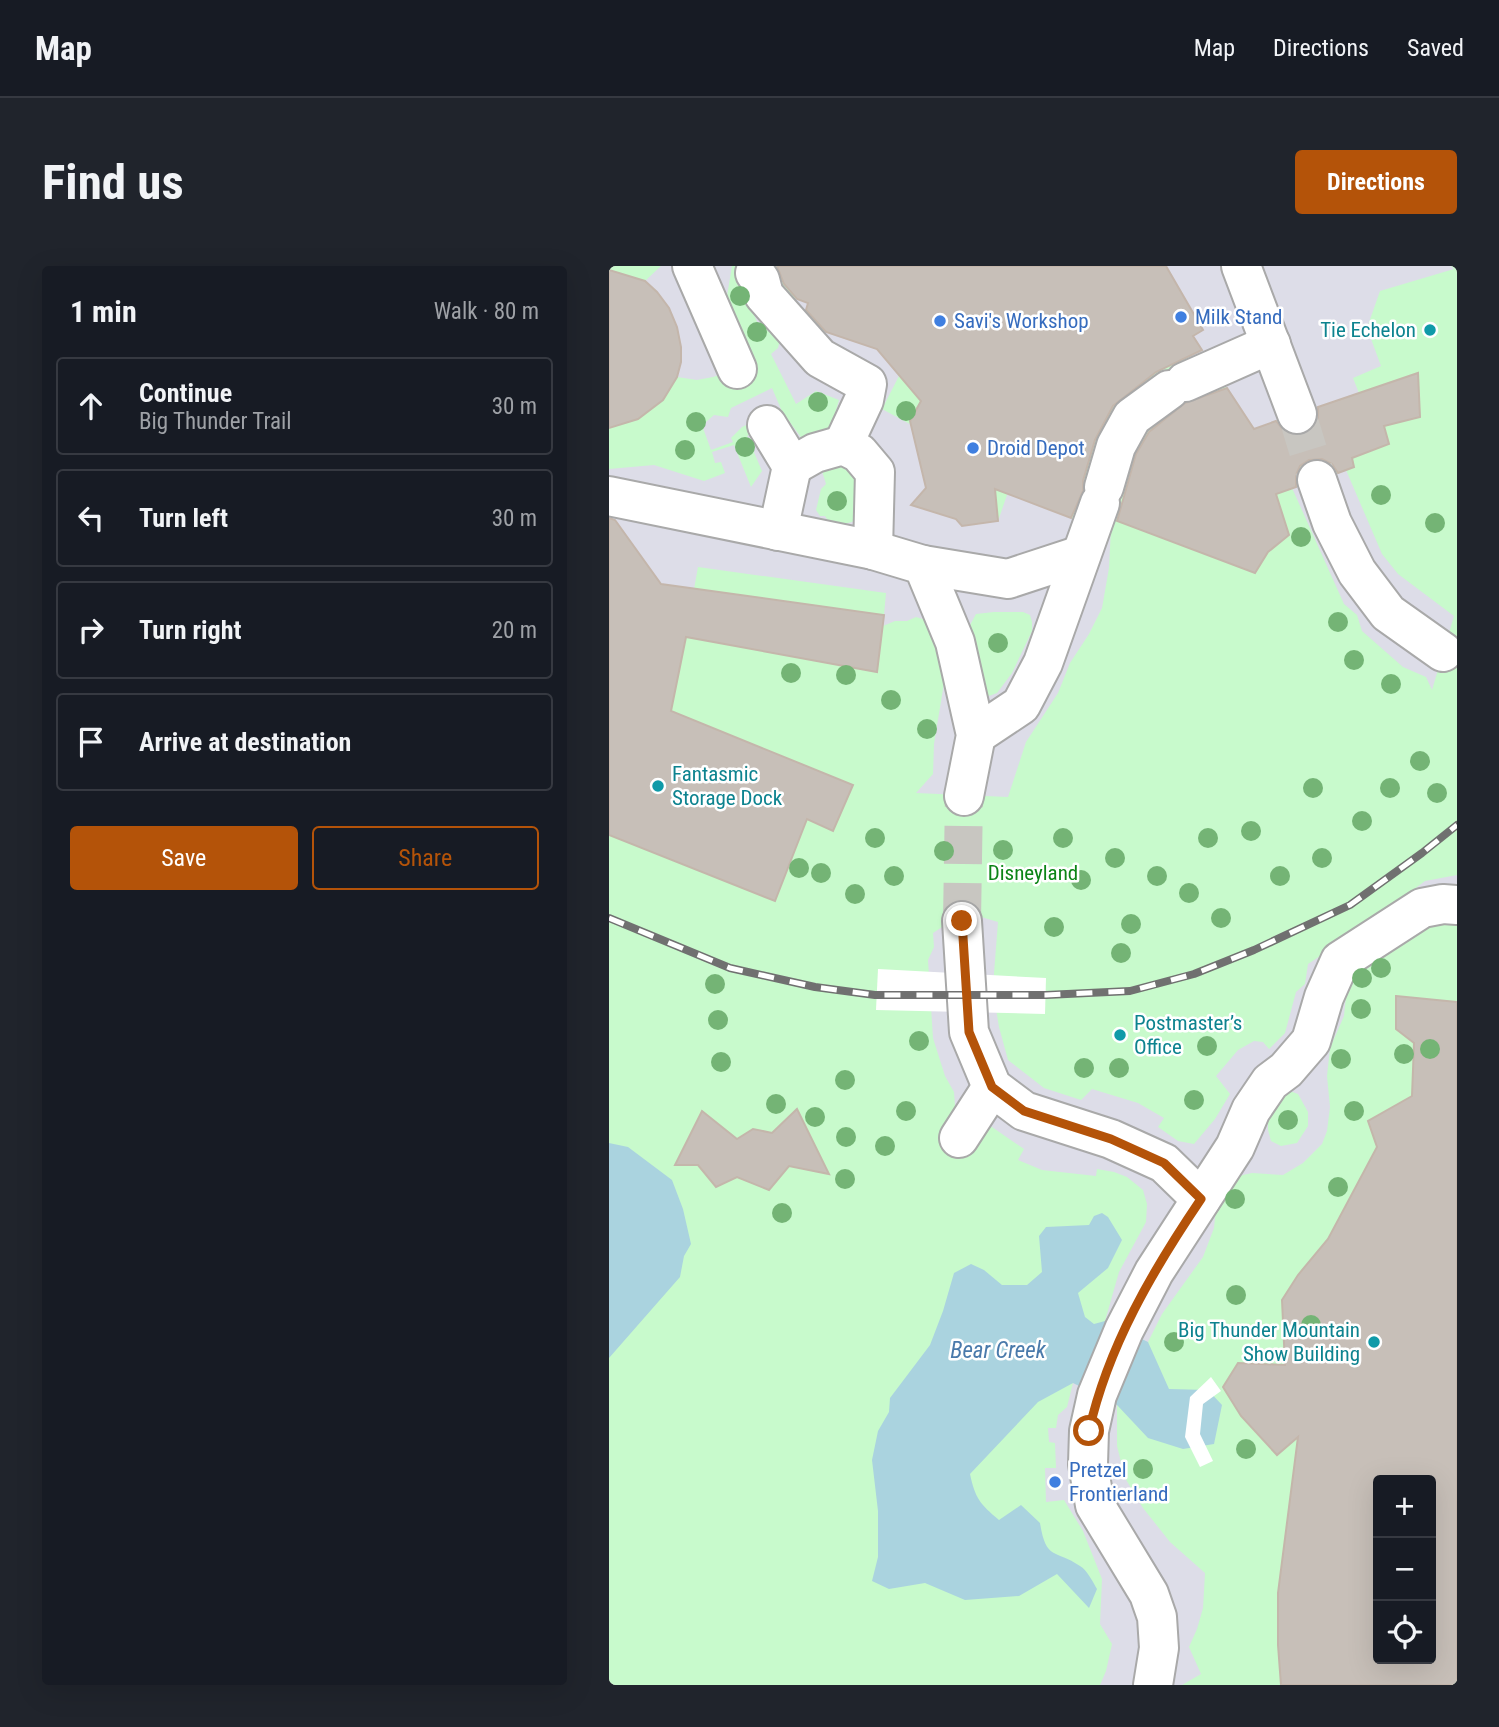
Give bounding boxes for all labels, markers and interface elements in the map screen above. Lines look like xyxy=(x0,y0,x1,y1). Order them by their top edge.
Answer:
text: Map xyxy=(35,29,92,68)
text: Map xyxy=(1194,34,1235,62)
text: Directions xyxy=(1273,34,1369,62)
text: Saved xyxy=(1407,34,1464,62)
button: Directions xyxy=(1295,150,1457,214)
text: Find us xyxy=(42,154,184,211)
text: 1 min xyxy=(70,294,137,329)
text: Walk · 80 m xyxy=(434,298,539,325)
place label: Milk Stand xyxy=(1195,305,1283,329)
place label: Savi's Workshop xyxy=(954,309,1089,333)
marker: Milk Stand xyxy=(1173,309,1189,325)
marker: Savi's Workshop xyxy=(932,313,948,329)
place label: Tie Echelon xyxy=(1320,318,1416,342)
marker: Tie Echelon xyxy=(1422,322,1438,338)
text: Continue xyxy=(139,378,232,408)
icon: ahead xyxy=(72,387,110,425)
text: 30 m xyxy=(492,393,537,420)
text: Big Thunder Trail xyxy=(139,408,292,435)
place label: Droid Depot xyxy=(987,436,1085,460)
marker: Droid Depot xyxy=(965,440,981,456)
icon: left xyxy=(72,499,110,537)
text: Turn left xyxy=(139,503,228,533)
text: 30 m xyxy=(492,505,537,532)
icon: right xyxy=(72,611,110,649)
text: Turn right xyxy=(139,615,241,645)
text: 20 m xyxy=(492,617,537,644)
icon: arrive xyxy=(72,723,110,761)
text: Arrive at destination xyxy=(139,727,351,757)
place label: Fantasmic Storage Dock xyxy=(672,762,783,810)
marker: Fantasmic Storage Dock xyxy=(650,778,666,794)
button: Save xyxy=(70,826,298,890)
button: Share xyxy=(312,826,539,890)
park label: Disneyland xyxy=(988,861,1078,885)
route end xyxy=(946,905,977,936)
place label: Postmaster’s Office xyxy=(1134,1011,1242,1059)
marker: Postmaster’s Office xyxy=(1112,1027,1128,1043)
place label: Big Thunder Mountain Show Building xyxy=(1178,1318,1360,1366)
marker: Big Thunder Mountain Show Building xyxy=(1366,1334,1382,1350)
water label: Bear Creek xyxy=(950,1337,1047,1364)
route start xyxy=(1073,1415,1104,1446)
place label: Pretzel Frontierland xyxy=(1069,1458,1168,1506)
marker: Pretzel Frontierland xyxy=(1047,1474,1063,1490)
map controls xyxy=(1373,1475,1436,1664)
button: + xyxy=(1373,1475,1436,1538)
button: − xyxy=(1373,1538,1436,1601)
button: locate xyxy=(1373,1601,1436,1664)

